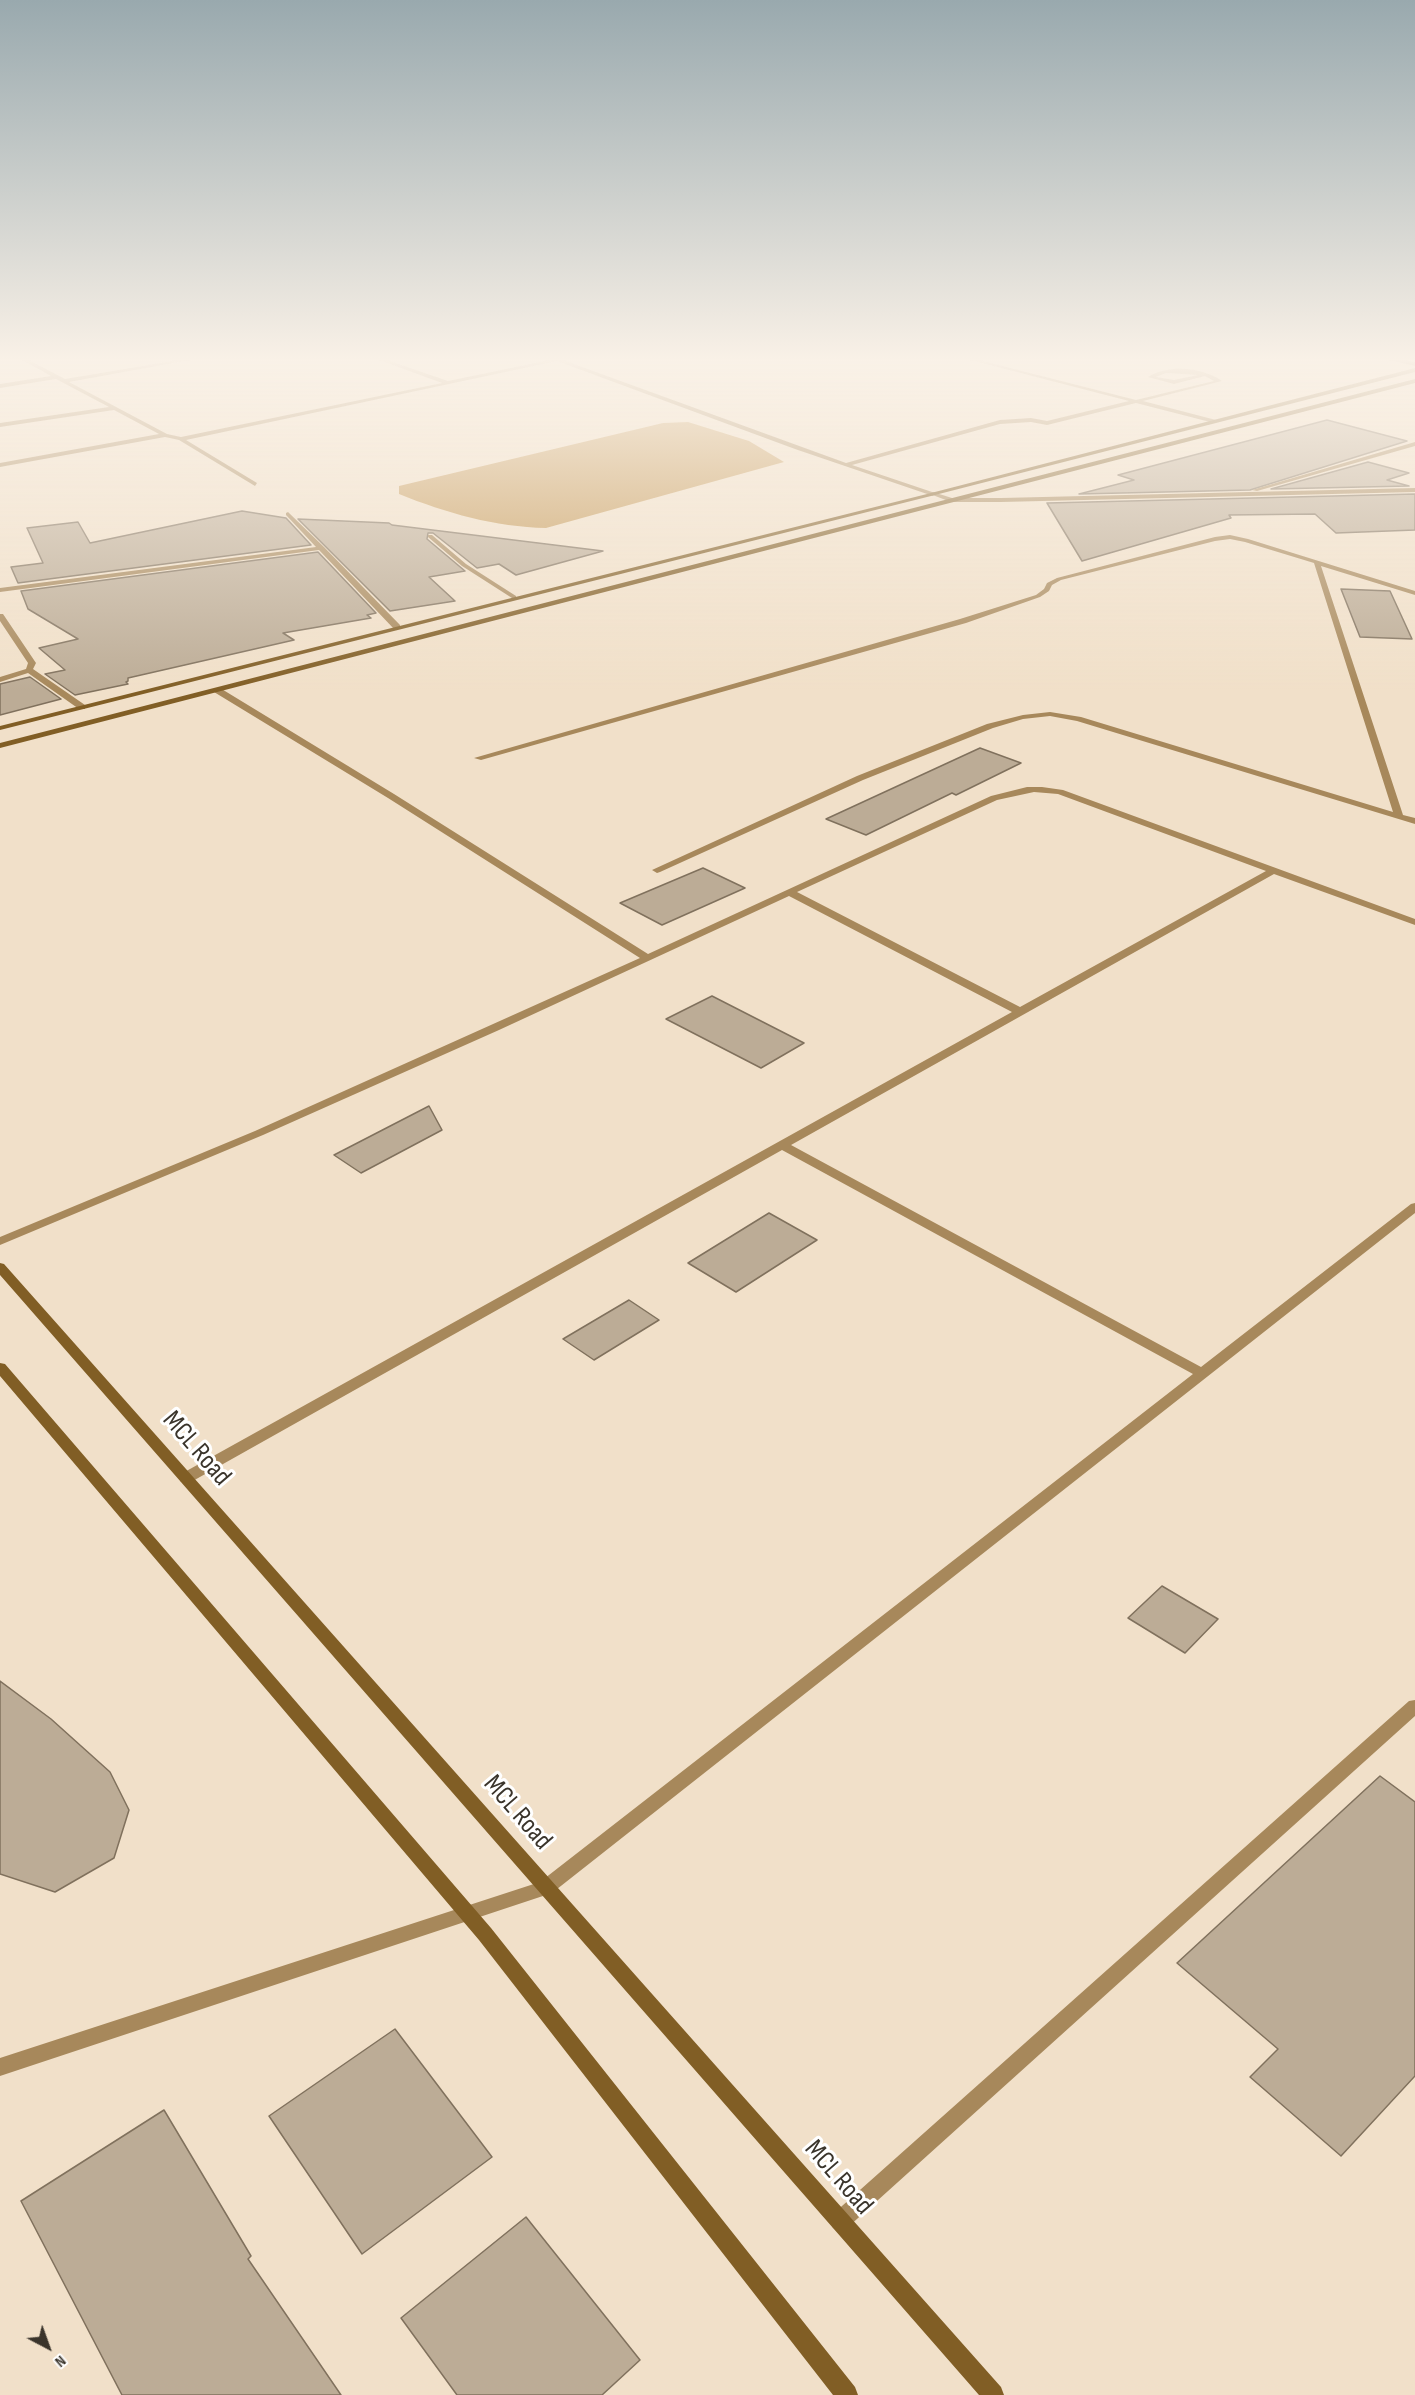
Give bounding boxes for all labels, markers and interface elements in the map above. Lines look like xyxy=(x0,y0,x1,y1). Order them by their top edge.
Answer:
street label: MCL Road xyxy=(155,1405,237,1493)
street label: MCL Road xyxy=(476,1769,558,1857)
street label: MCL Road xyxy=(797,2134,879,2222)
north arrow xyxy=(18,2317,78,2377)
text: N xyxy=(51,2351,70,2371)

